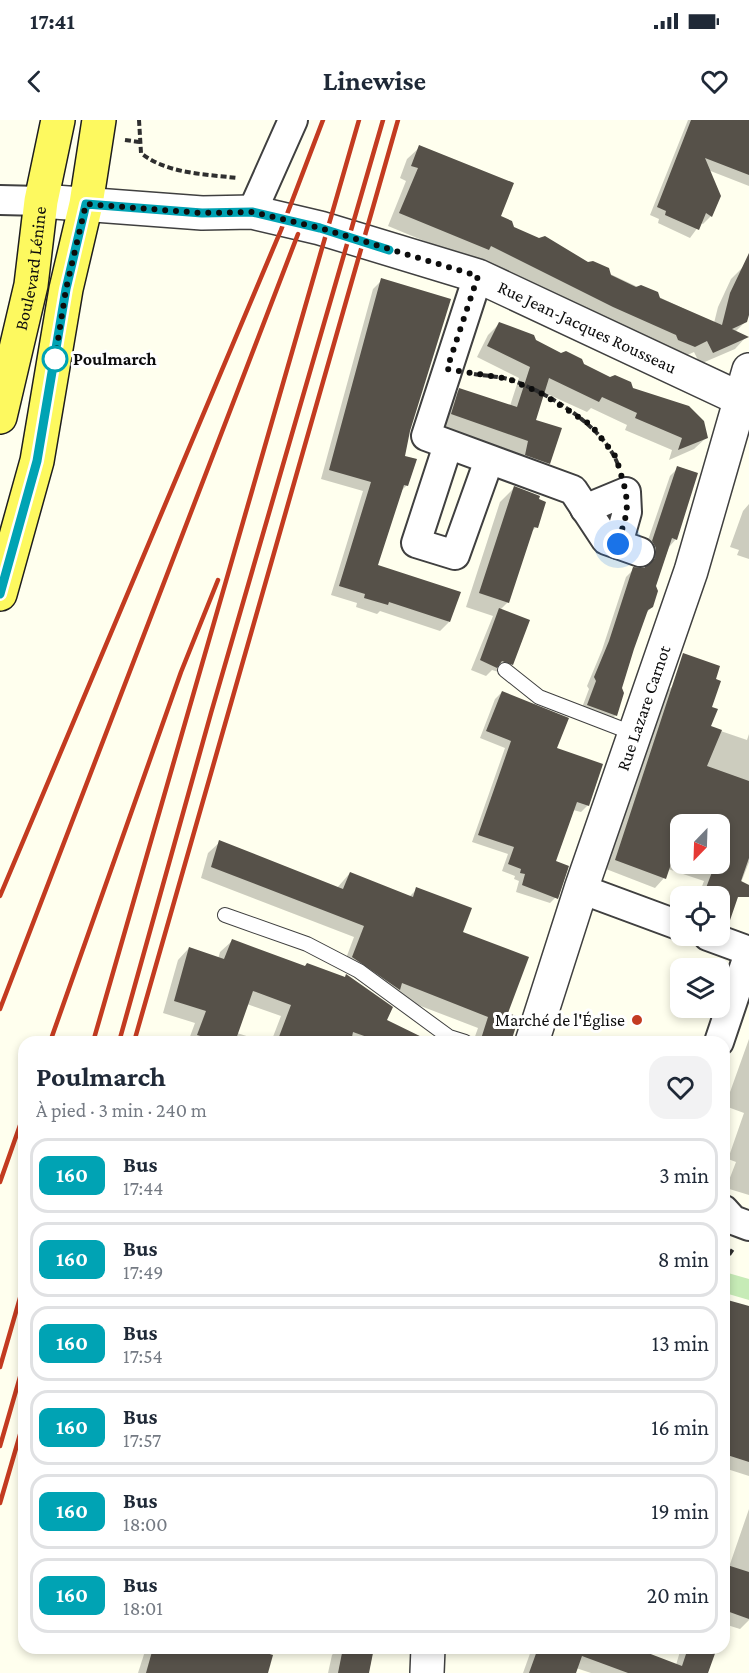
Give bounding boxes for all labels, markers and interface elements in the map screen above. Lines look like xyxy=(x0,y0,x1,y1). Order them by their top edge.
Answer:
text: 17:41 xyxy=(30,9,75,34)
icon: back xyxy=(18,65,51,98)
icon: heart xyxy=(698,65,731,98)
text: Linewise xyxy=(323,66,426,96)
street label: Boulevard Lénine xyxy=(11,205,50,332)
street label: Rue Jean-Jacques Rousseau xyxy=(495,277,680,378)
marker: Poulmarch xyxy=(42,346,68,372)
place label: Poulmarch xyxy=(73,349,157,369)
your location xyxy=(603,529,633,559)
street label: Rue Lazare Carnot xyxy=(613,642,675,773)
north arrow xyxy=(670,814,730,874)
map controls xyxy=(670,814,730,1018)
button: locate xyxy=(670,886,730,946)
button: layers xyxy=(670,958,730,1018)
place label: Marché de l'Église xyxy=(495,1010,625,1030)
marker: Marché de l'Église xyxy=(630,1013,644,1027)
button: heart xyxy=(649,1056,712,1119)
text: Poulmarch xyxy=(36,1061,166,1092)
text: À pied · 3 min · 240 m xyxy=(36,1099,207,1121)
text: Bus xyxy=(123,1152,157,1177)
text: 160 xyxy=(56,1163,88,1187)
text: 3 min xyxy=(659,1163,709,1188)
text: 17:44 xyxy=(123,1177,164,1199)
text: Bus xyxy=(123,1236,157,1261)
text: 160 xyxy=(56,1247,88,1271)
text: 8 min xyxy=(658,1247,709,1272)
text: 17:49 xyxy=(123,1261,163,1283)
text: Bus xyxy=(123,1320,157,1345)
text: 160 xyxy=(56,1331,88,1355)
text: 13 min xyxy=(652,1331,709,1356)
text: 17:54 xyxy=(123,1345,163,1367)
text: Bus xyxy=(123,1404,157,1429)
text: 160 xyxy=(56,1415,88,1439)
text: 16 min xyxy=(651,1415,709,1440)
text: 17:57 xyxy=(123,1429,161,1451)
text: Bus xyxy=(123,1488,157,1513)
text: 160 xyxy=(56,1499,88,1523)
text: 19 min xyxy=(651,1499,709,1524)
text: 18:00 xyxy=(123,1513,168,1535)
text: Bus xyxy=(123,1572,157,1597)
text: 160 xyxy=(56,1583,88,1607)
text: 20 min xyxy=(647,1583,709,1608)
text: 18:01 xyxy=(123,1597,163,1619)

